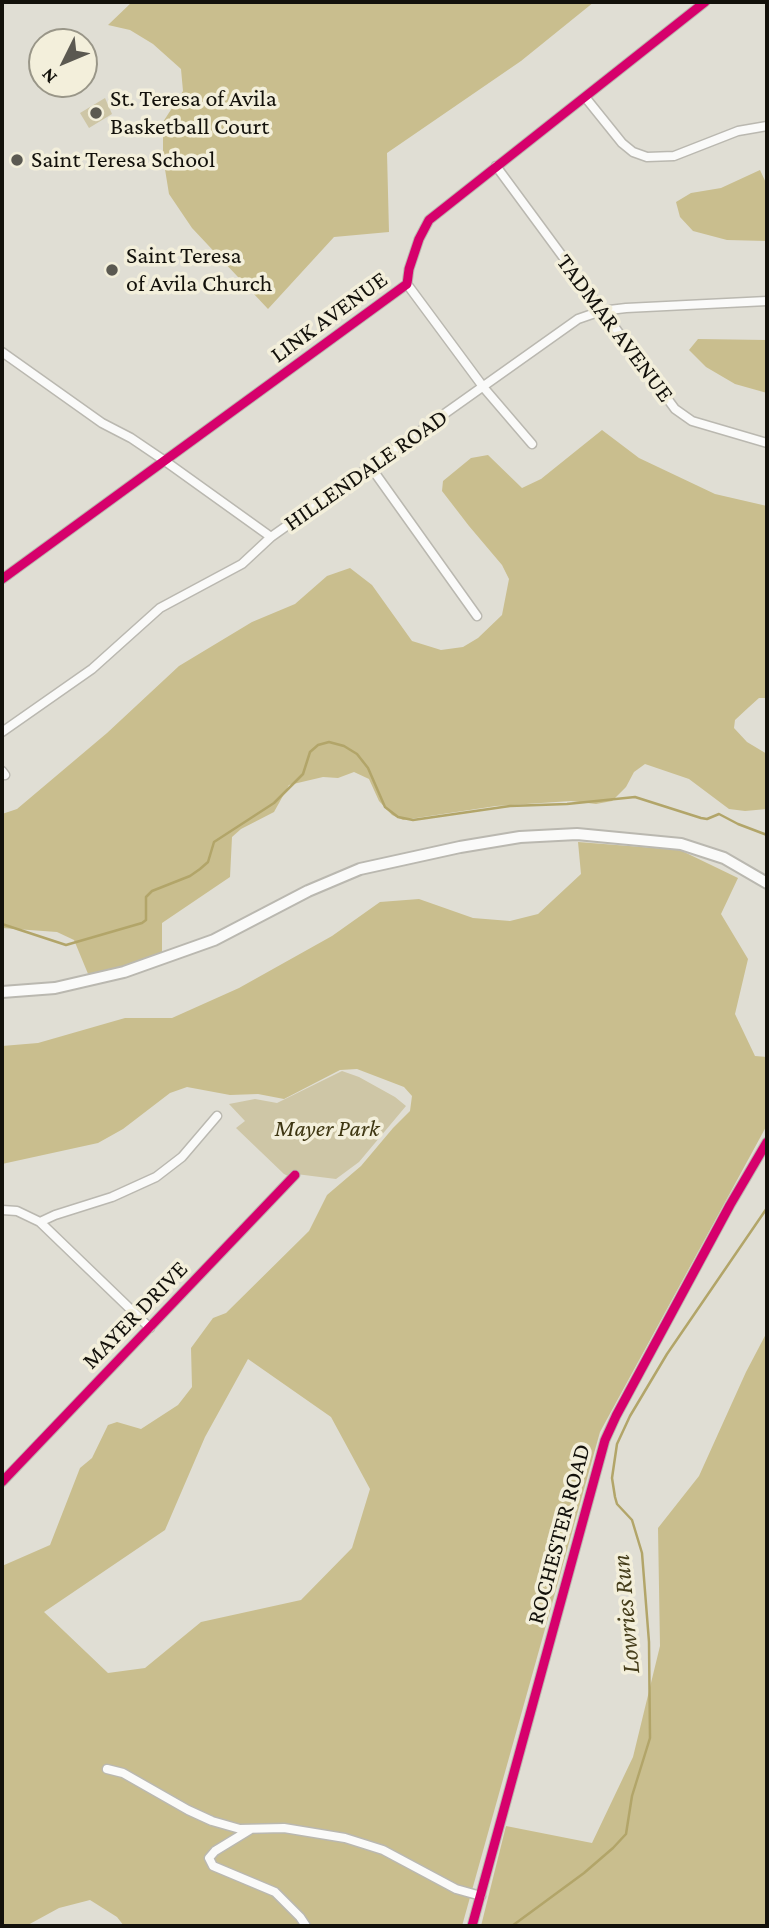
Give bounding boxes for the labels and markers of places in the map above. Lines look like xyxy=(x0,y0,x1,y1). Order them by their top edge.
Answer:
place label: St. Teresa of Avila Basketball Court xyxy=(110,85,277,141)
marker: St. Teresa of Avila Basketball Court xyxy=(88,105,104,121)
place label: Saint Teresa School xyxy=(31,146,215,174)
marker: Saint Teresa School xyxy=(9,152,25,168)
place label: Saint Teresa of Avila Church xyxy=(126,242,272,298)
marker: Saint Teresa of Avila Church xyxy=(104,262,120,278)

